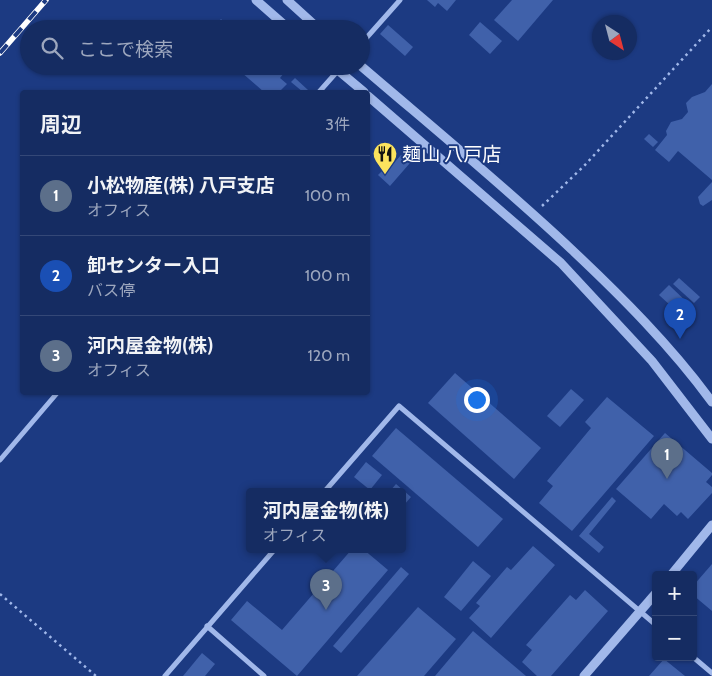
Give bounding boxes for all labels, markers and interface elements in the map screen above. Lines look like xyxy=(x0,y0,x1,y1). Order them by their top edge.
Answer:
north arrow xyxy=(592,15,637,60)
search box xyxy=(20,20,370,75)
icon: search xyxy=(38,34,66,62)
text: ここで検索 xyxy=(78,38,173,61)
text: 周辺 xyxy=(40,112,82,137)
text: 3件 xyxy=(325,115,350,134)
restaurant icon: 麺山 八戸店 xyxy=(372,141,398,175)
place label: 麺山 八戸店 xyxy=(402,143,501,166)
text: 小松物産(株) 八戸支店 xyxy=(87,174,275,197)
text: 1 xyxy=(53,186,59,205)
text: 100 m xyxy=(305,186,350,205)
text: オフィス xyxy=(87,201,151,220)
text: 卸センター入口 xyxy=(87,254,220,277)
text: 2 xyxy=(52,266,60,285)
text: 100 m xyxy=(305,266,350,285)
text: バス停 xyxy=(87,281,135,300)
pin: 2 xyxy=(664,298,696,339)
text: 河内屋金物(株) xyxy=(87,334,213,357)
text: 3 xyxy=(52,346,60,365)
text: 120 m xyxy=(308,346,350,365)
text: オフィス xyxy=(87,361,151,380)
your location xyxy=(464,387,490,413)
pin: 1 xyxy=(651,438,683,479)
popup xyxy=(246,488,406,553)
text: 河内屋金物(株) xyxy=(263,499,389,522)
text: オフィス xyxy=(263,526,326,545)
pin: 3 xyxy=(310,569,342,610)
map controls xyxy=(652,571,697,661)
button: + xyxy=(652,571,697,616)
button: − xyxy=(652,616,697,661)

